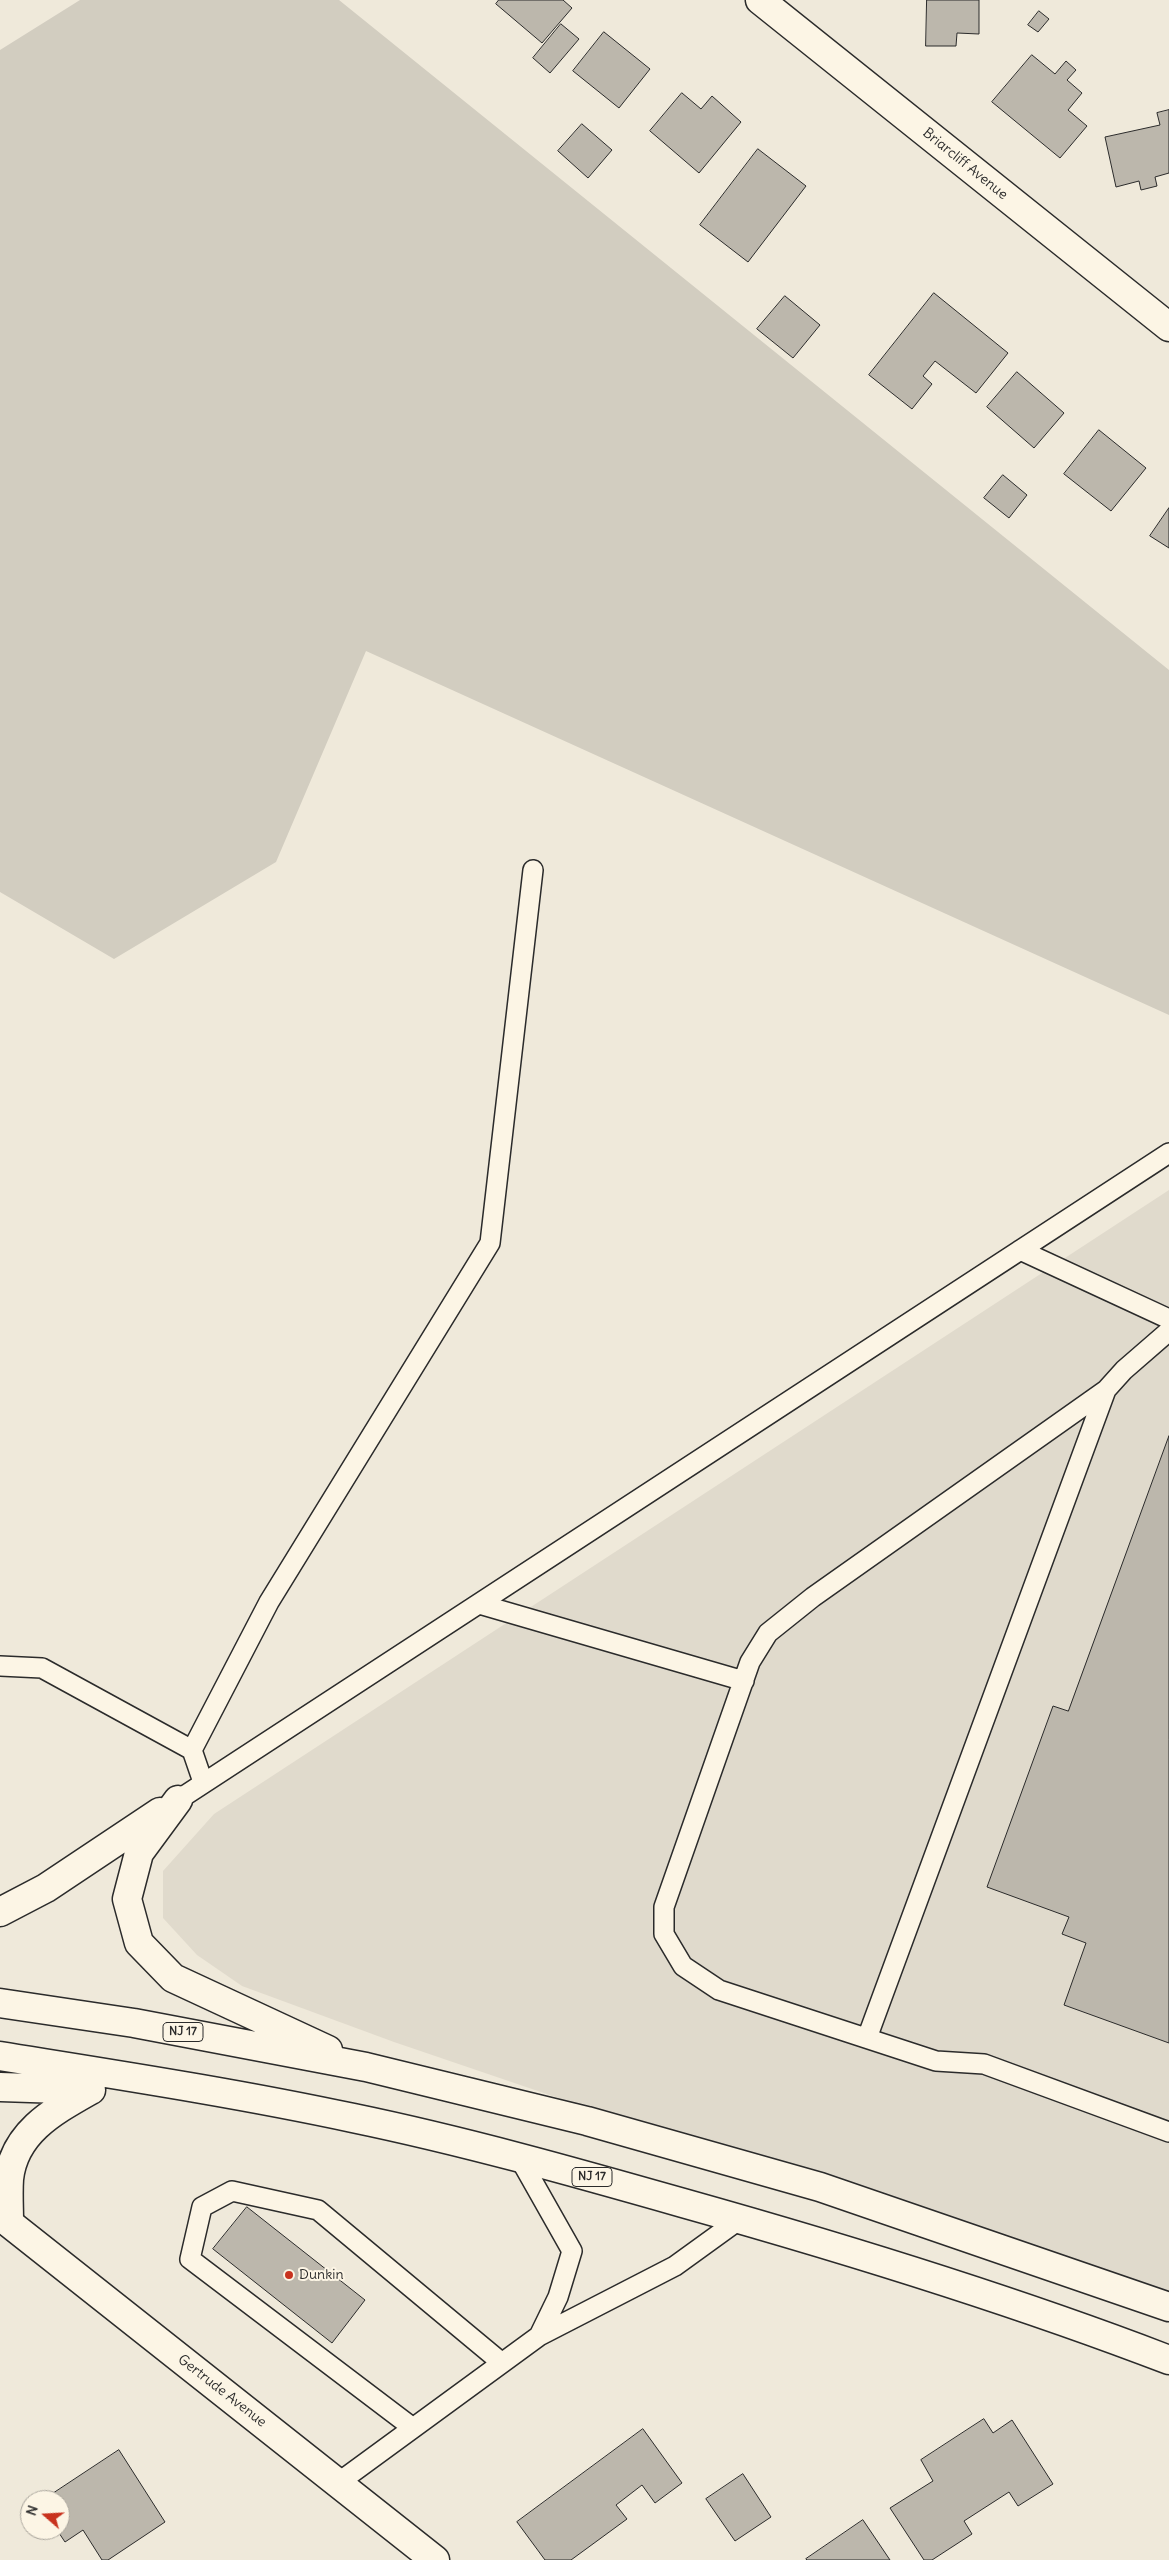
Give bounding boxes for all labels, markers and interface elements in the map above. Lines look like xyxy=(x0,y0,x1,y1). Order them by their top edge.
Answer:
street label: Briarcliff Avenue xyxy=(919,125,1011,203)
road number: NJ 17 xyxy=(163,2022,203,2041)
road number: NJ 17 xyxy=(572,2168,612,2186)
place label: Dunkin xyxy=(299,2267,344,2283)
marker: Dunkin xyxy=(283,2269,295,2281)
street label: Gertrude Avenue xyxy=(174,2351,270,2431)
north arrow xyxy=(20,2490,70,2540)
text: N xyxy=(22,2503,42,2518)

